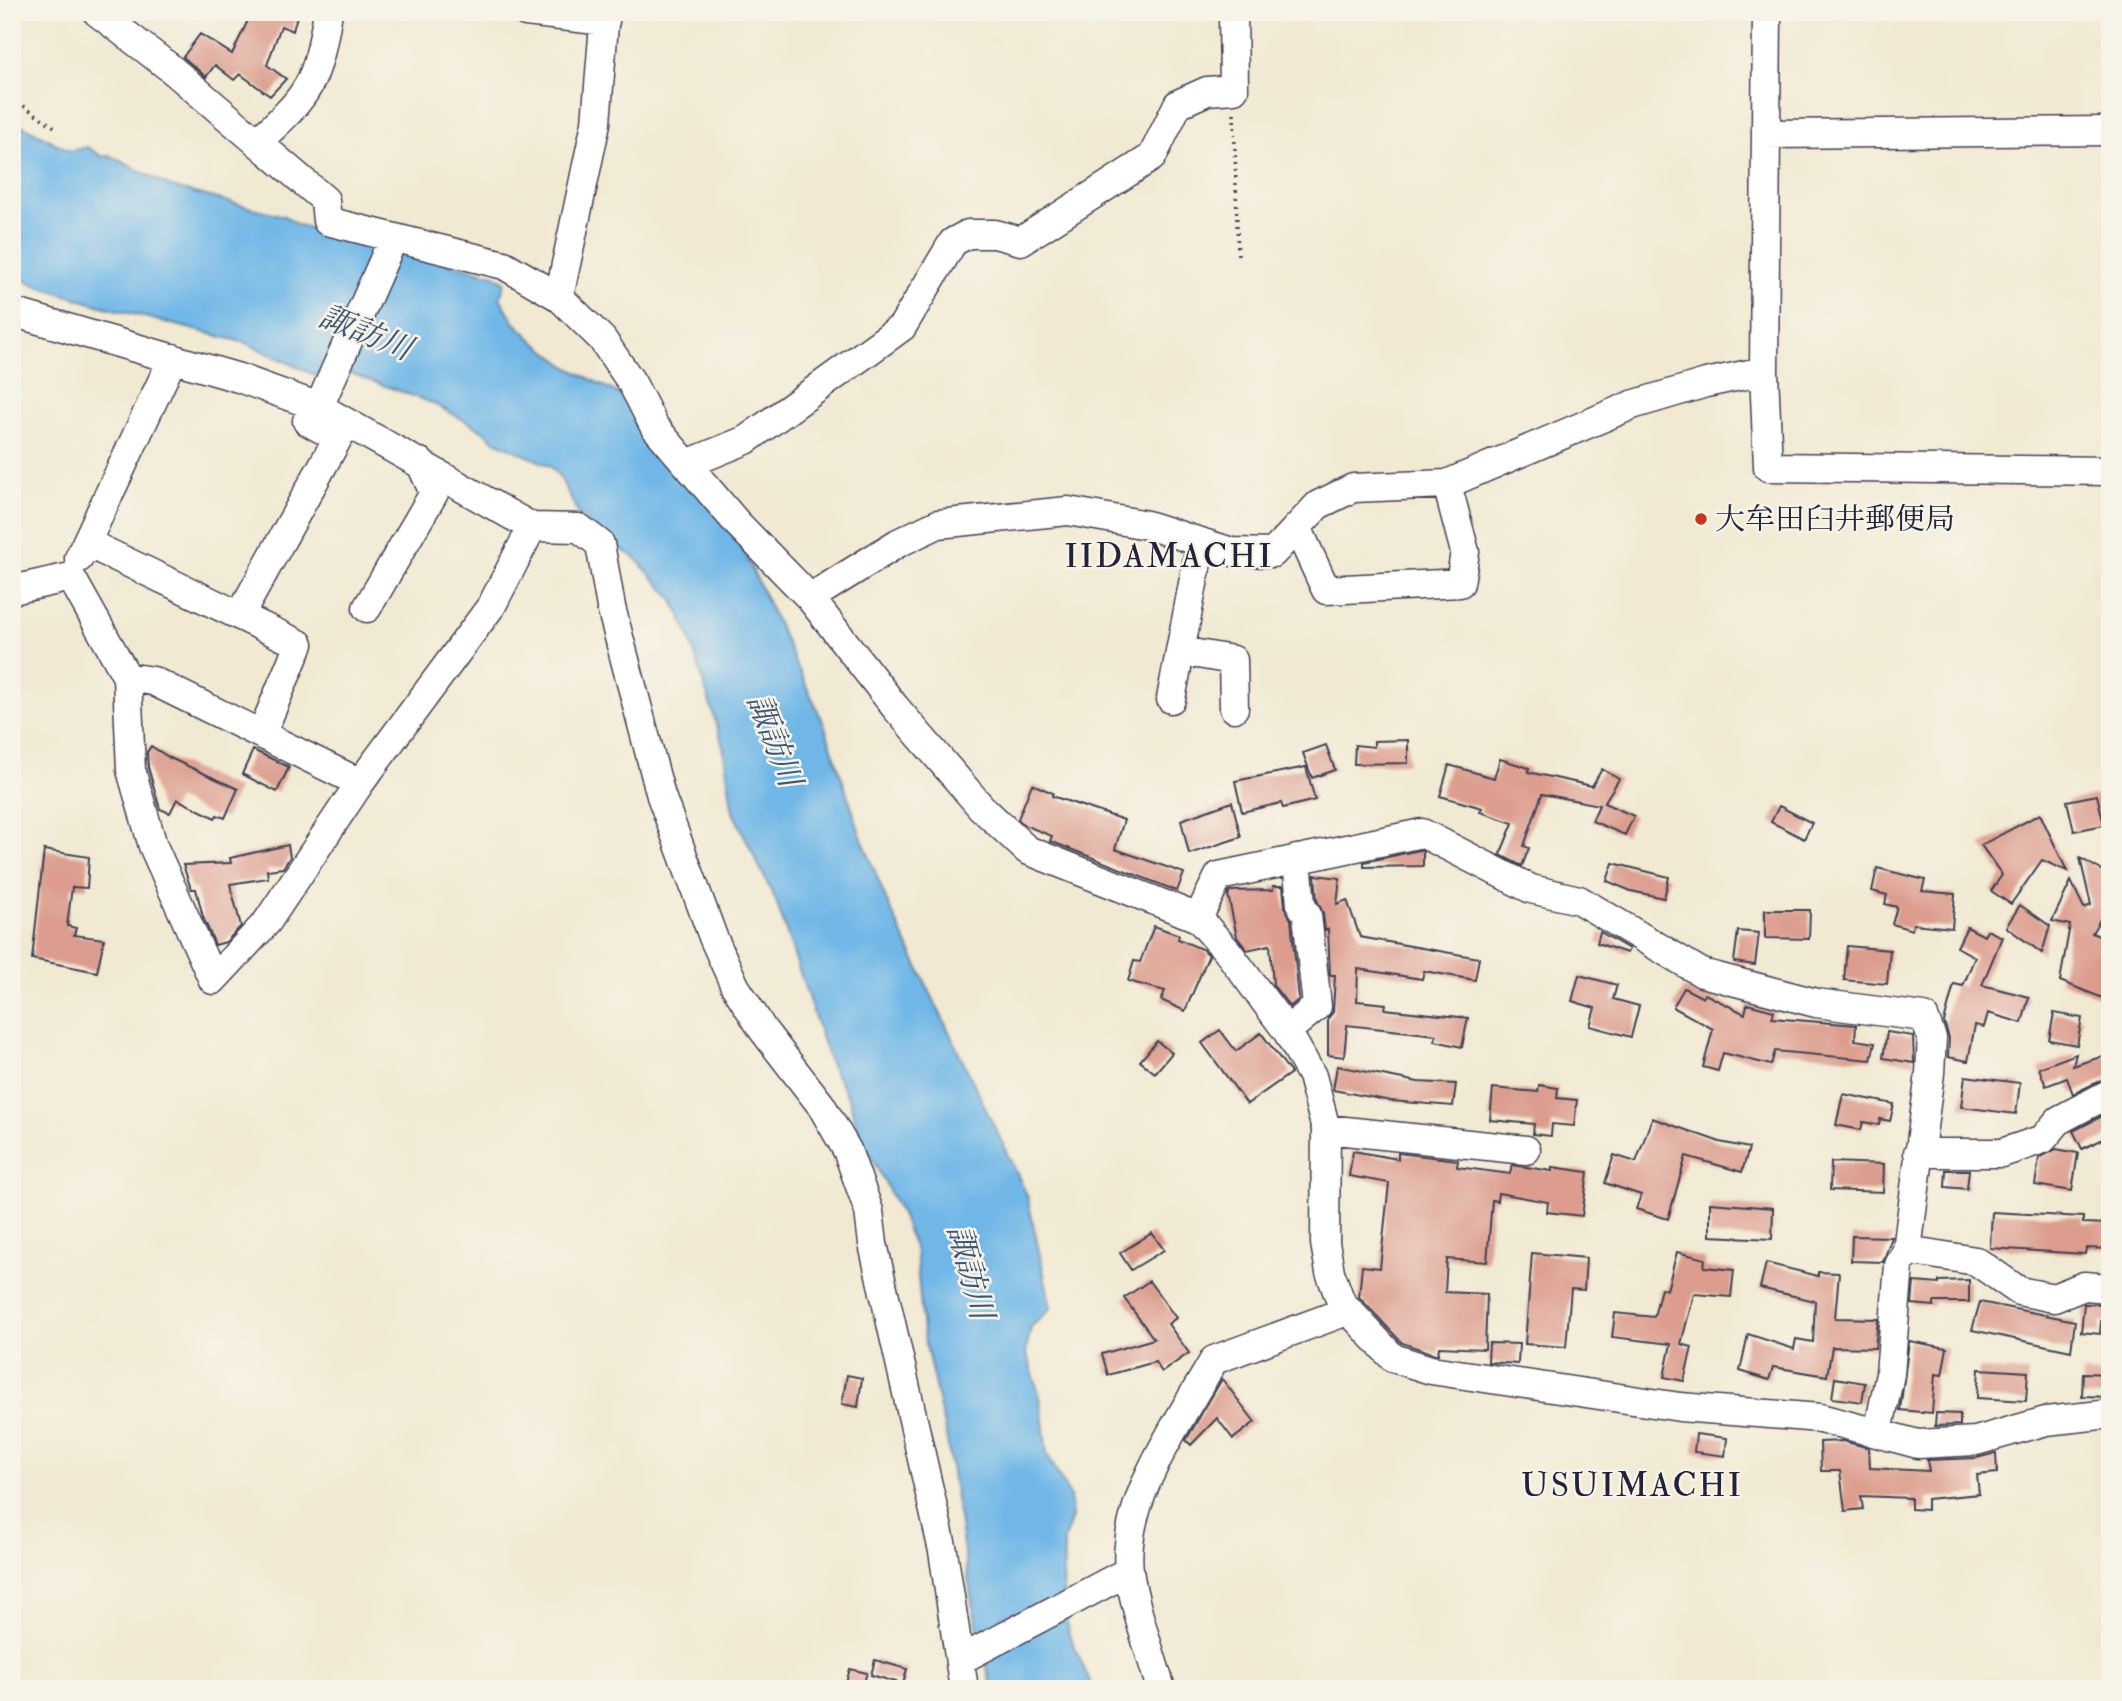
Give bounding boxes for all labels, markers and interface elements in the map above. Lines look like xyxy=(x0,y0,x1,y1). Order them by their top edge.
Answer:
water label: 諏訪川 xyxy=(314,296,420,371)
place label: 大牟田臼井郵便局 xyxy=(1715,501,1955,538)
marker: 大牟田臼井郵便局 xyxy=(1693,511,1709,527)
district label: IIDAMACHI xyxy=(1065,536,1273,577)
water label: 諏訪川 xyxy=(738,688,811,795)
water label: 諏訪川 xyxy=(938,1221,1003,1327)
district label: USUIMACHI xyxy=(1521,1465,1743,1506)

